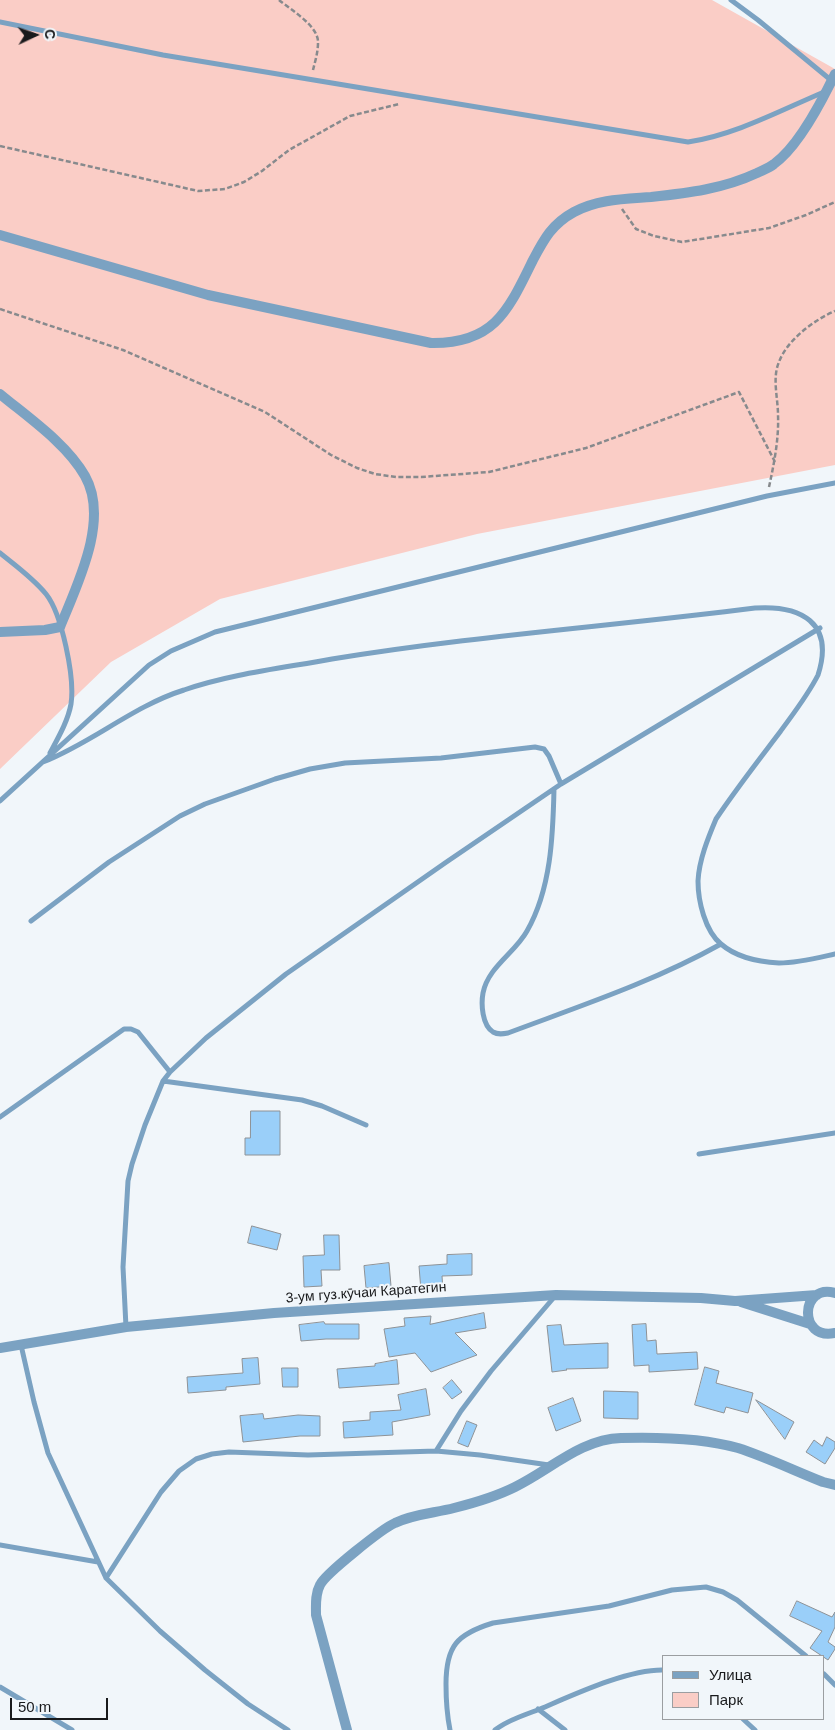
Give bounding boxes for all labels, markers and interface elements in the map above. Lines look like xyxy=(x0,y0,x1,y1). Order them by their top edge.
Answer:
north arrow xyxy=(10,10,60,60)
text: С xyxy=(42,29,58,40)
street label: 3-ум гуз.кӯчаи Каратегин xyxy=(285,1279,447,1307)
legend xyxy=(662,1655,825,1720)
text: Улица xyxy=(709,1666,752,1683)
scale bar xyxy=(12,1688,110,1720)
text: Парк xyxy=(709,1691,743,1708)
text: 50 m xyxy=(18,1698,51,1715)

